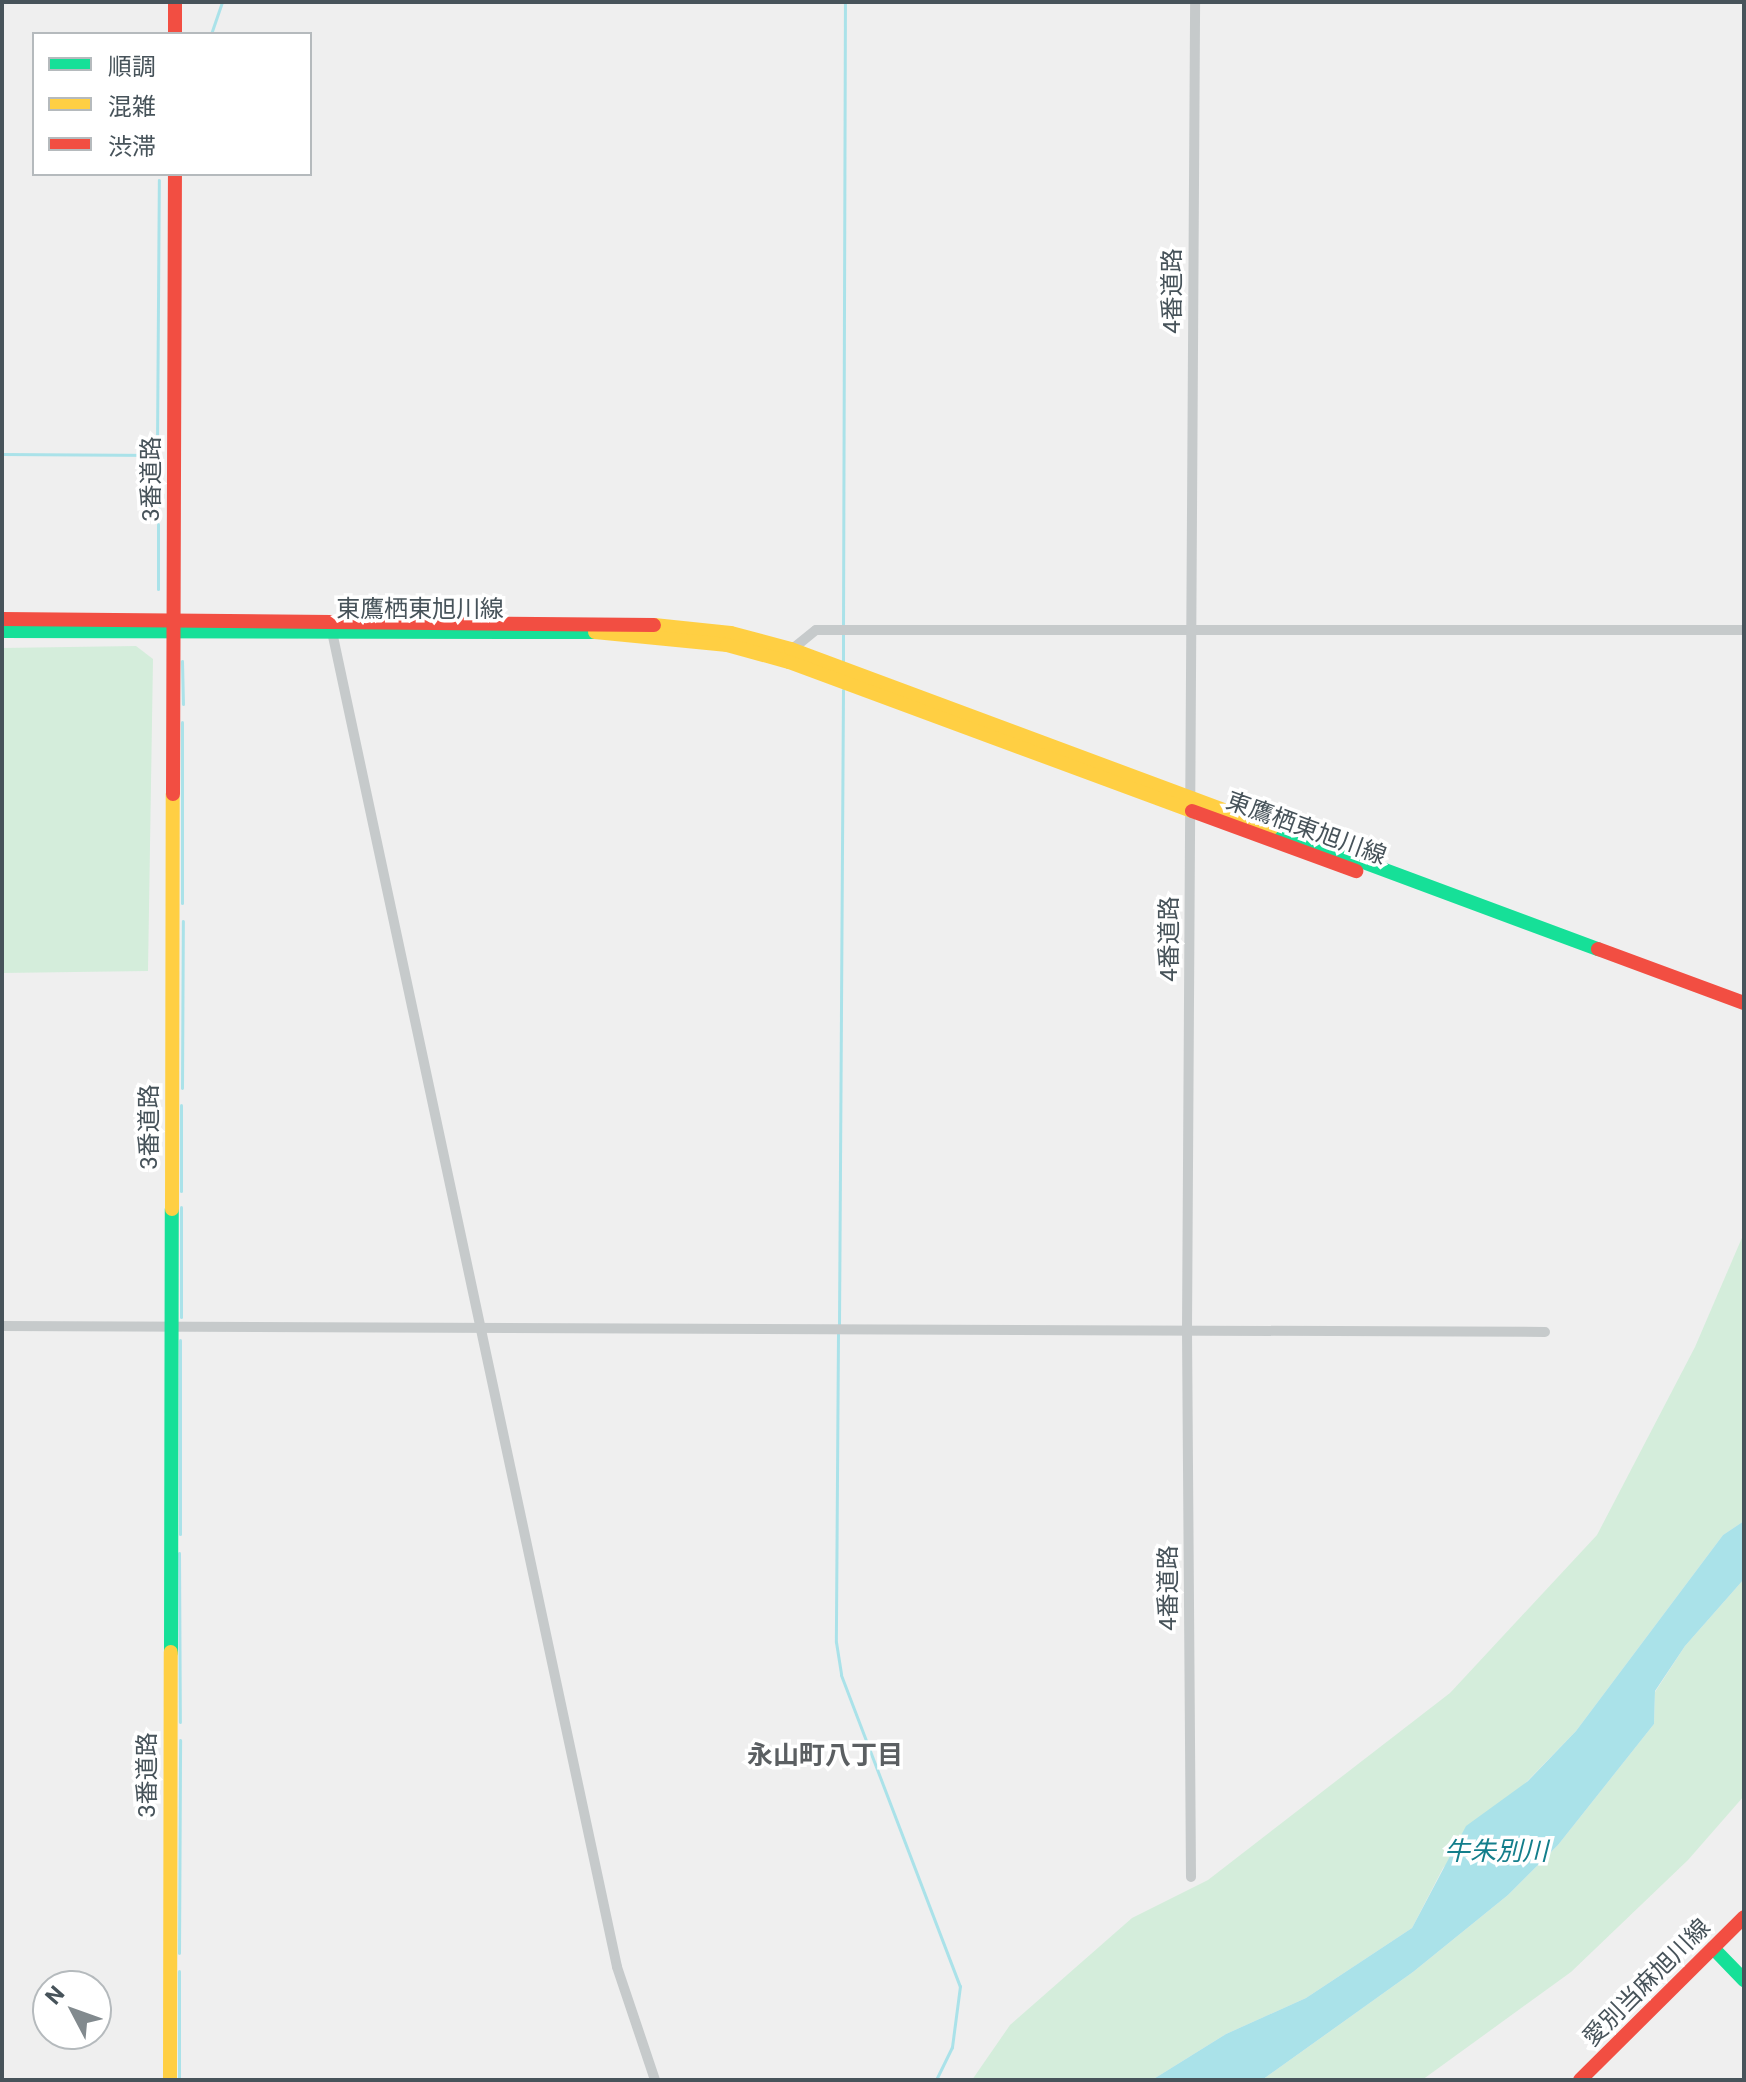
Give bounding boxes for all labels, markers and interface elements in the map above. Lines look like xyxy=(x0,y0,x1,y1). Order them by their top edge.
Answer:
legend xyxy=(32,32,312,176)
text: 順調 xyxy=(108,53,156,81)
text: 混雑 xyxy=(108,93,156,121)
text: 渋滞 xyxy=(108,133,156,161)
street label: 4番道路 xyxy=(1159,248,1187,334)
street label: 3番道路 xyxy=(138,436,166,522)
street label: 東鷹栖東旭川線 xyxy=(336,596,504,624)
street label: 東鷹栖東旭川線 xyxy=(1222,787,1390,871)
street label: 4番道路 xyxy=(1156,896,1184,982)
street label: 3番道路 xyxy=(136,1084,164,1170)
street label: 4番道路 xyxy=(1155,1545,1183,1631)
street label: 3番道路 xyxy=(134,1732,162,1818)
district label: 永山町八丁目 xyxy=(747,1740,903,1772)
water label: 牛朱別川 xyxy=(1444,1836,1548,1868)
street label: 愛別当麻旭川線 xyxy=(1577,1913,1717,2053)
north arrow xyxy=(32,1970,112,2050)
text: N xyxy=(40,1981,70,2009)

